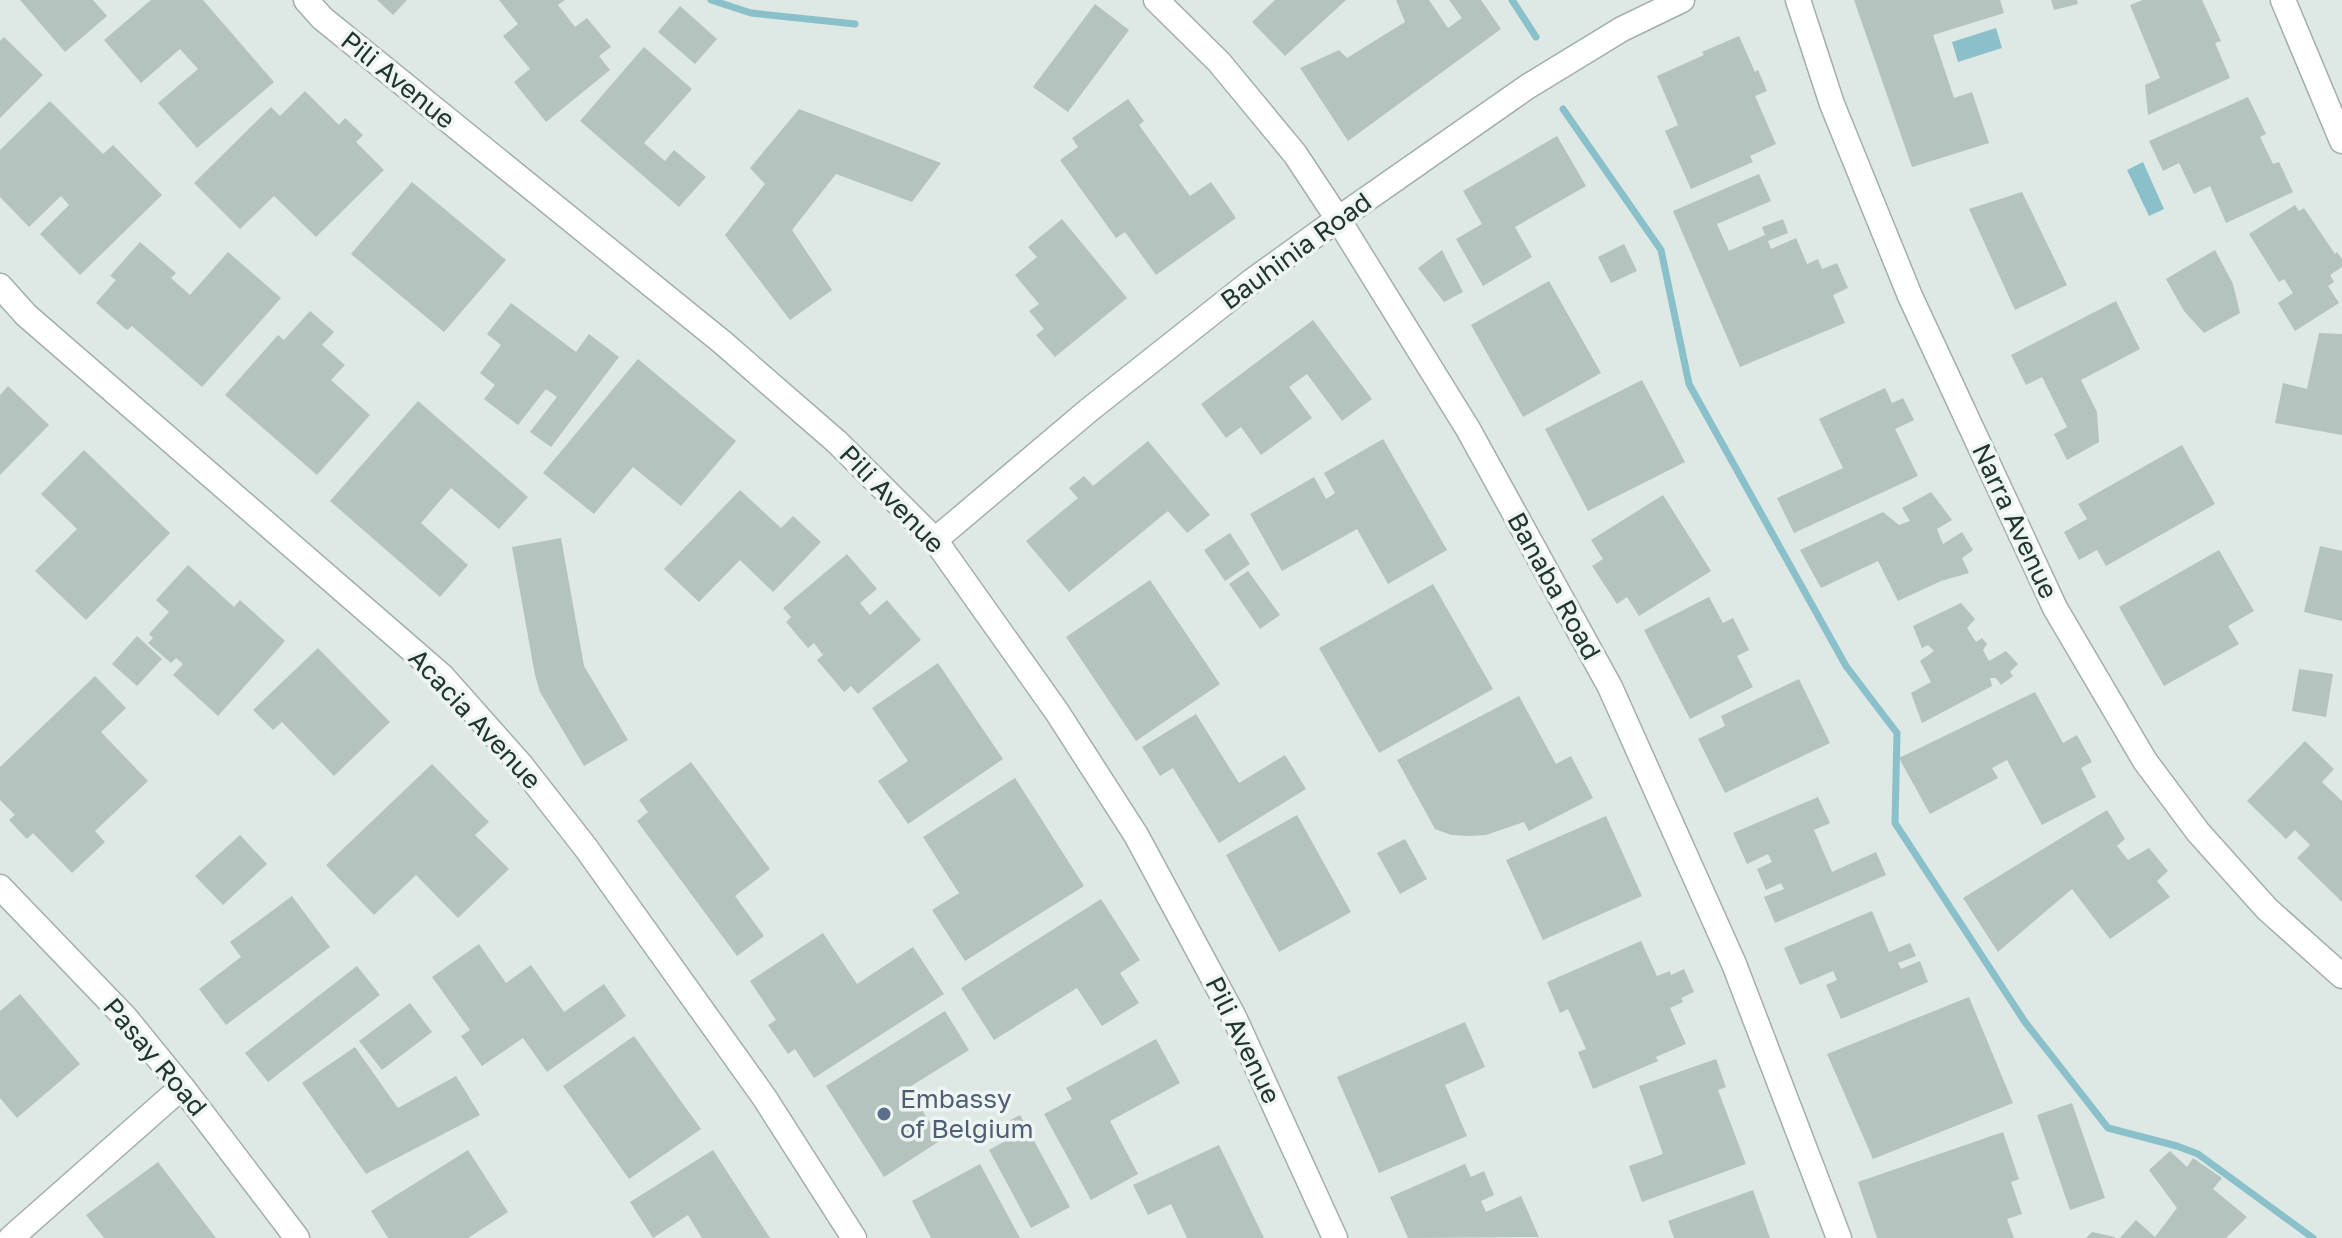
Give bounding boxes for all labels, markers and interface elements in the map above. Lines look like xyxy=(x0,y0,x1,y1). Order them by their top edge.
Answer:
street label: Pili Avenue xyxy=(335,24,462,135)
street label: Bauhinia Road xyxy=(1214,186,1377,316)
street label: Pili Avenue xyxy=(833,438,951,559)
street label: Narra Avenue xyxy=(1966,438,2065,603)
street label: Banaba Road xyxy=(1501,507,1608,665)
street label: Acacia Avenue xyxy=(403,642,548,795)
street label: Pili Avenue xyxy=(1199,971,1288,1108)
street label: Pasay Road xyxy=(97,991,214,1122)
place label: Embassy of Belgium xyxy=(900,1083,1034,1144)
marker: Embassy of Belgium xyxy=(875,1105,893,1123)

